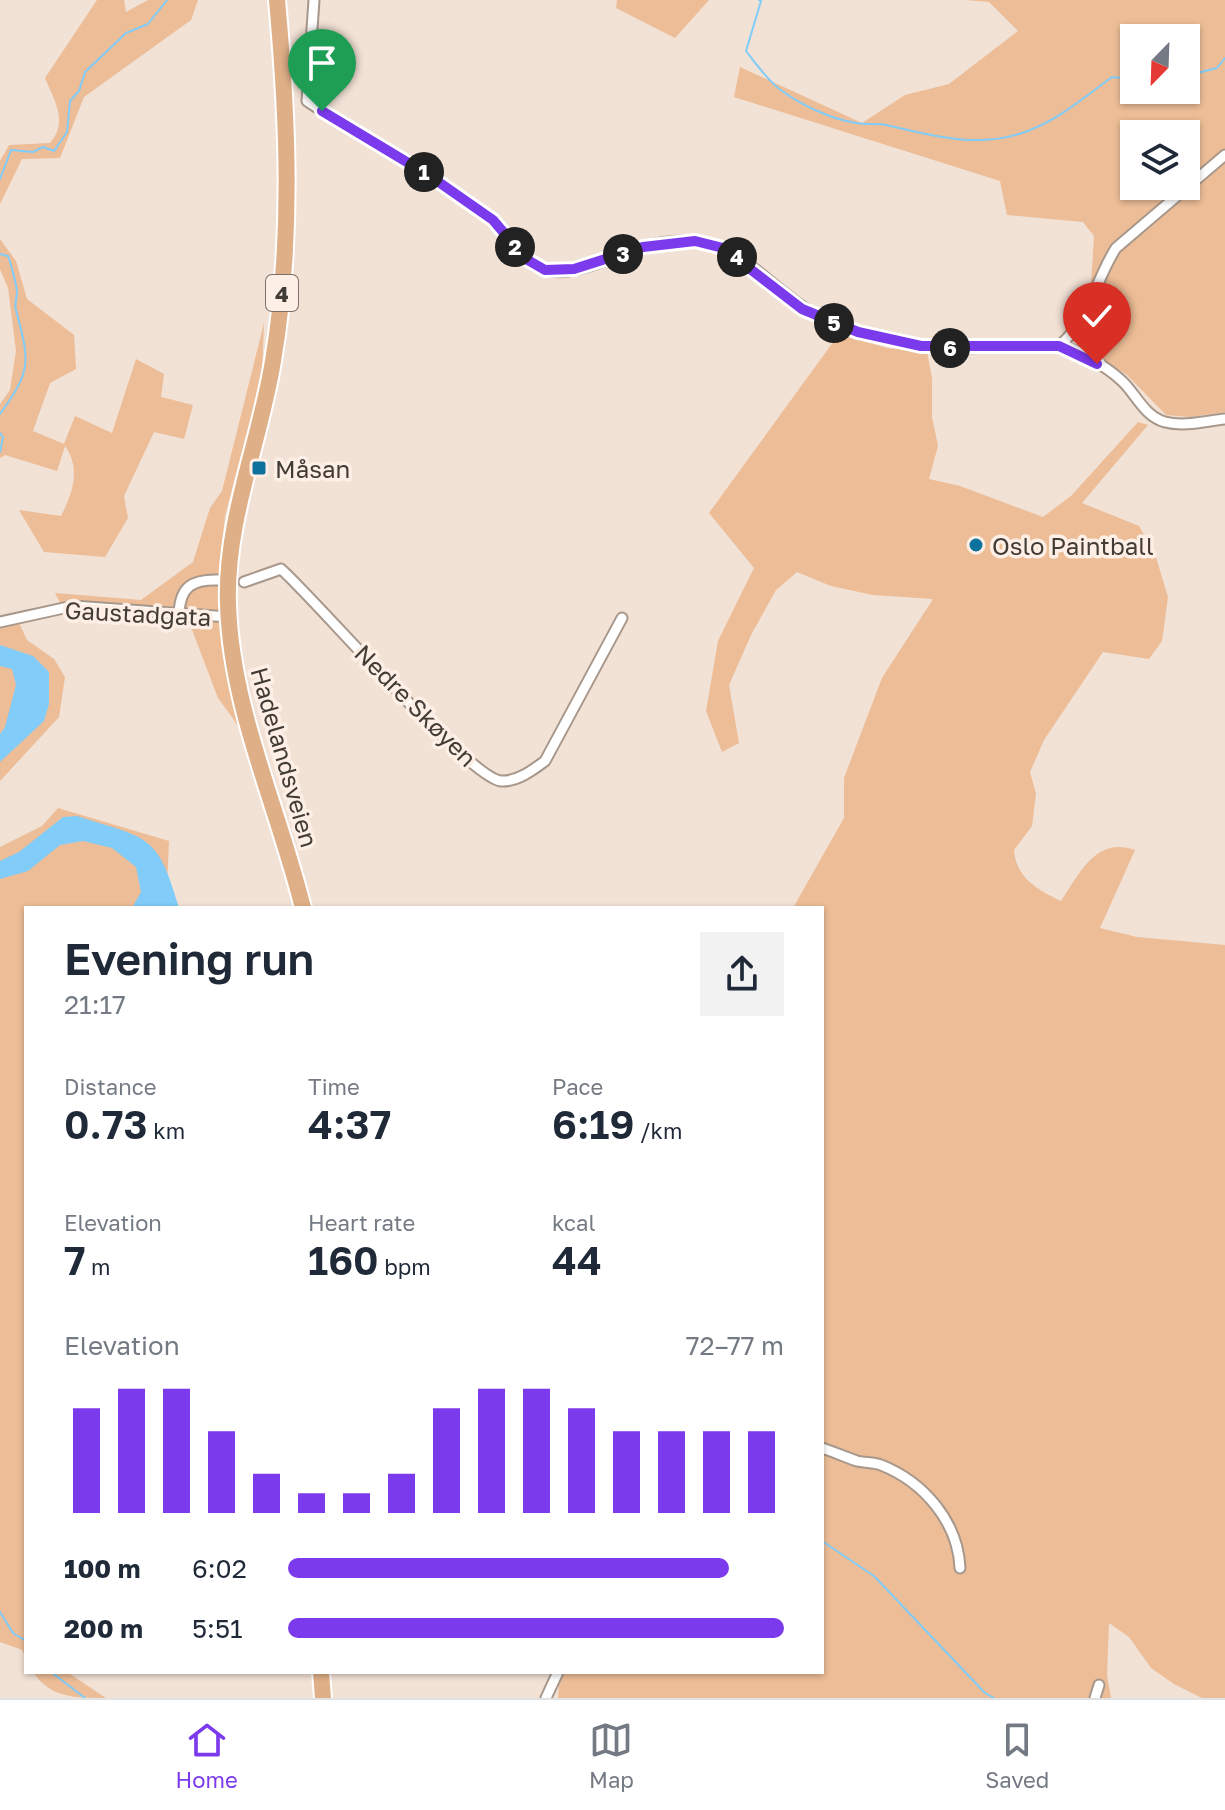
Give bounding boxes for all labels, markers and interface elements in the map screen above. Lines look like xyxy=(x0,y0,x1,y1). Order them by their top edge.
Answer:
north arrow xyxy=(1120,24,1200,104)
map controls xyxy=(1120,24,1200,200)
pin xyxy=(288,29,356,111)
icon: arrive xyxy=(300,41,344,85)
button: layers xyxy=(1120,120,1200,200)
pin: 1 xyxy=(404,152,444,192)
text: 1 xyxy=(418,158,430,185)
pin: 2 xyxy=(495,227,535,267)
text: 2 xyxy=(508,233,522,260)
pin: 3 xyxy=(603,234,643,274)
pin: 4 xyxy=(717,237,757,277)
text: 3 xyxy=(616,240,630,267)
text: 4 xyxy=(730,243,744,270)
road number: 4 xyxy=(266,275,298,311)
pin xyxy=(1063,282,1131,364)
icon: check xyxy=(1075,294,1119,338)
pin: 5 xyxy=(814,303,854,343)
text: 5 xyxy=(827,309,841,336)
pin: 6 xyxy=(930,328,970,368)
text: 6 xyxy=(943,334,957,361)
place label: Måsan xyxy=(275,454,350,483)
marker: Måsan xyxy=(250,459,268,477)
place label: Oslo Paintball xyxy=(992,531,1154,560)
marker: Oslo Paintball xyxy=(967,536,985,554)
street label: Gaustadgata xyxy=(64,595,212,631)
street label: Nedre Skøyen xyxy=(349,638,483,772)
street label: Hadelandsveien xyxy=(245,664,325,850)
text: Evening run xyxy=(64,932,314,985)
button: share xyxy=(700,932,784,1016)
text: 21:17 xyxy=(64,989,126,1020)
text: Distance xyxy=(64,1073,156,1100)
text: Time xyxy=(308,1073,360,1100)
text: Pace xyxy=(552,1073,603,1100)
text: 0.73 xyxy=(64,1100,148,1148)
text: 4:37 xyxy=(308,1100,391,1148)
text: 6:19 xyxy=(552,1100,634,1148)
text: km xyxy=(148,1117,185,1144)
text: /km xyxy=(634,1117,682,1144)
text: Elevation xyxy=(64,1209,162,1236)
text: Heart rate xyxy=(308,1209,415,1236)
text: kcal xyxy=(552,1209,595,1236)
text: 7 xyxy=(64,1236,86,1284)
text: 160 xyxy=(308,1236,379,1284)
text: 44 xyxy=(552,1236,602,1284)
text: m xyxy=(86,1253,111,1280)
text: bpm xyxy=(379,1253,431,1280)
text: Elevation xyxy=(64,1330,180,1361)
text: 72–77 m xyxy=(686,1330,784,1361)
text: 100 m xyxy=(64,1553,140,1584)
text: 6:02 xyxy=(192,1553,247,1584)
text: 200 m xyxy=(64,1613,143,1644)
text: 5:51 xyxy=(192,1613,243,1644)
tab: Home xyxy=(176,1718,238,1793)
tab: Map xyxy=(589,1718,634,1793)
tab: Saved xyxy=(985,1718,1049,1793)

